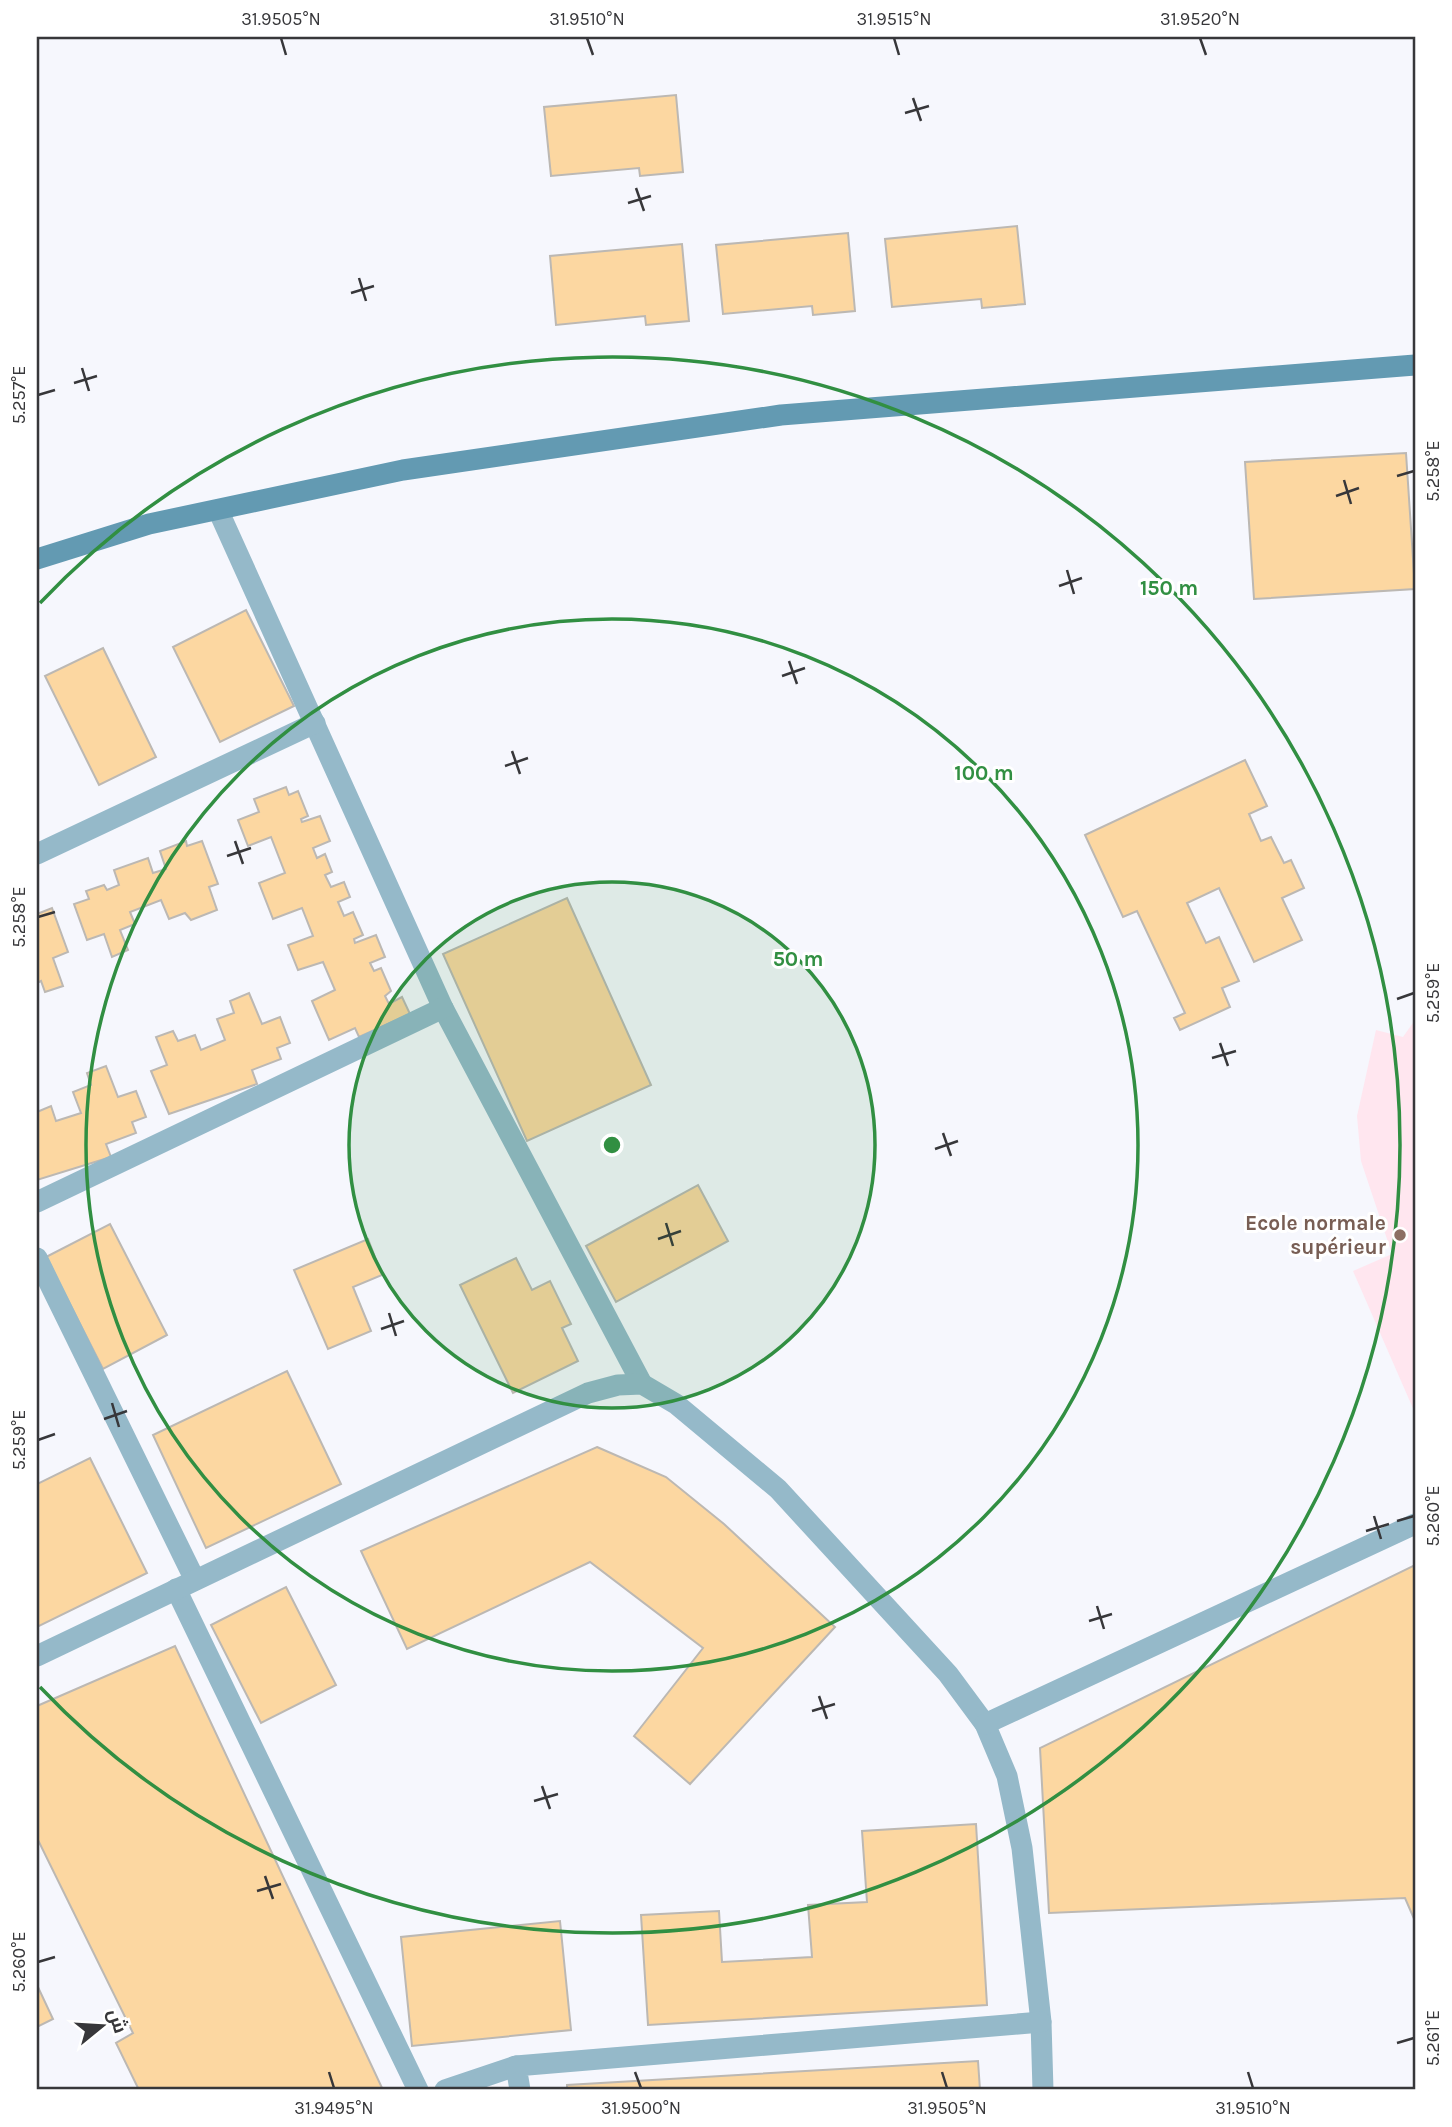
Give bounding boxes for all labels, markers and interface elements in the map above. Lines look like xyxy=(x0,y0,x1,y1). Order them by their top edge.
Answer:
text: 31.9505°N xyxy=(241,8,321,30)
text: 31.9510°N xyxy=(549,8,625,30)
text: 31.9515°N xyxy=(857,8,931,30)
text: 31.9520°N xyxy=(1160,8,1240,30)
text: 5.257°E xyxy=(8,366,30,424)
text: 5.258°E xyxy=(1422,440,1444,502)
text: 150 m xyxy=(1140,576,1198,600)
text: 100 m xyxy=(954,761,1014,785)
text: 5.258°E xyxy=(8,886,30,948)
text: 50 m xyxy=(773,947,823,971)
text: 5.259°E xyxy=(1422,963,1444,1023)
centre of rings xyxy=(600,1133,624,1157)
place label: Ecole normale supérieur xyxy=(1245,1211,1387,1259)
marker: Ecole normale supérieur xyxy=(1392,1227,1408,1243)
text: 5.259°E xyxy=(8,1410,30,1470)
text: 5.260°E xyxy=(1422,1485,1444,1547)
text: 5.260°E xyxy=(8,1931,30,1993)
north arrow xyxy=(66,1990,136,2060)
text: ش xyxy=(103,2006,131,2036)
text: 5.261°E xyxy=(1422,2010,1444,2066)
text: 31.9495°N xyxy=(294,2097,374,2119)
text: 31.9500°N xyxy=(601,2097,681,2119)
text: 31.9505°N xyxy=(907,2097,987,2119)
text: 31.9510°N xyxy=(1215,2097,1291,2119)

